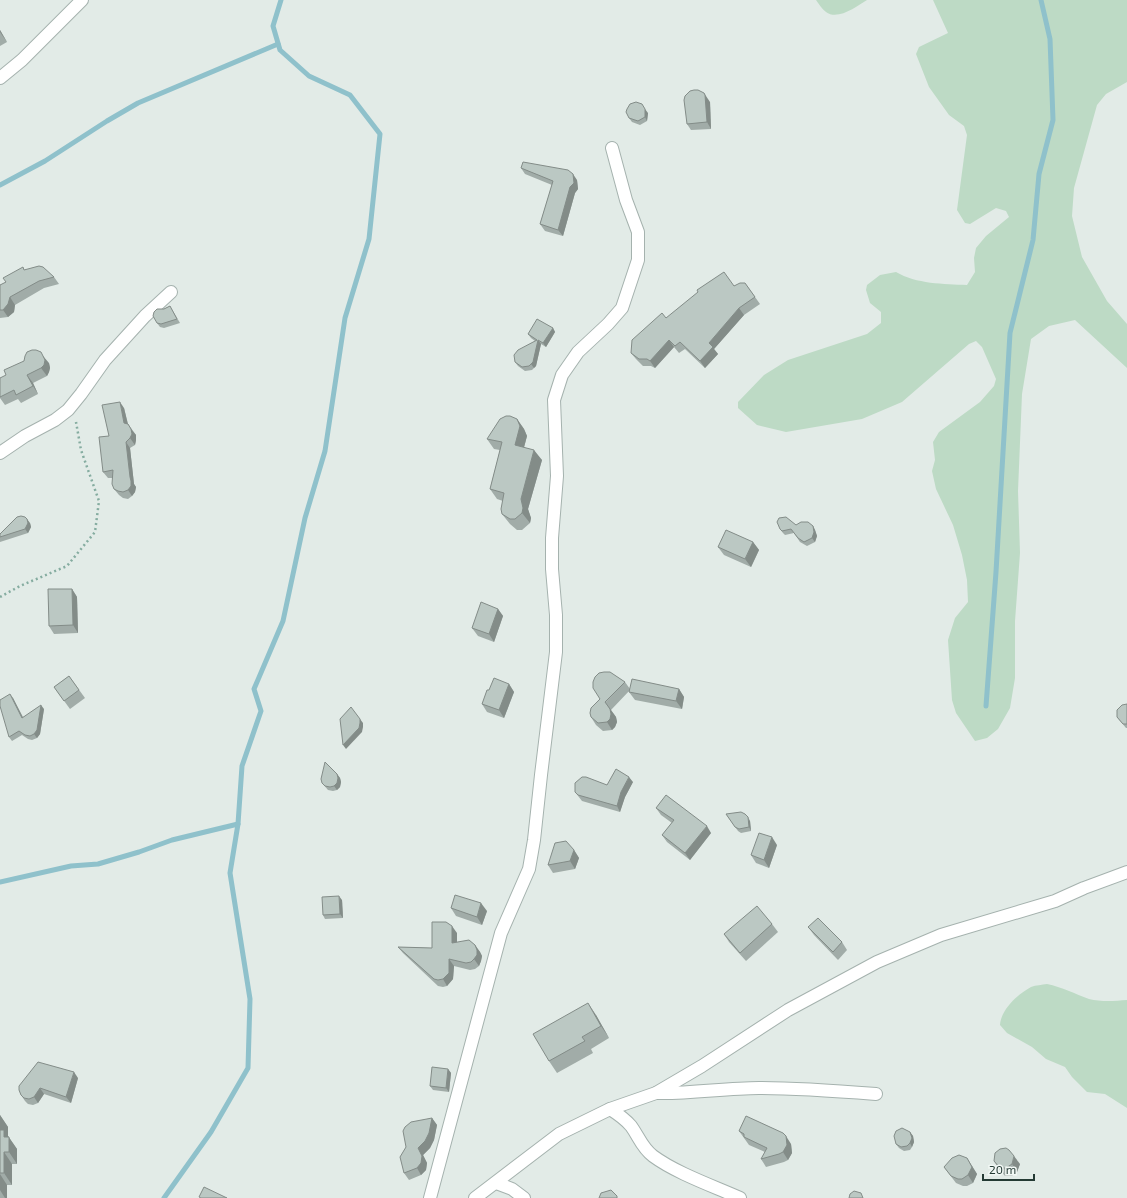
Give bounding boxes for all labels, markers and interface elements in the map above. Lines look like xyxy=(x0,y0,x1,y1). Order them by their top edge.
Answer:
scale bar xyxy=(983,1156,1034,1182)
text: 20 m xyxy=(989,1162,1016,1176)

